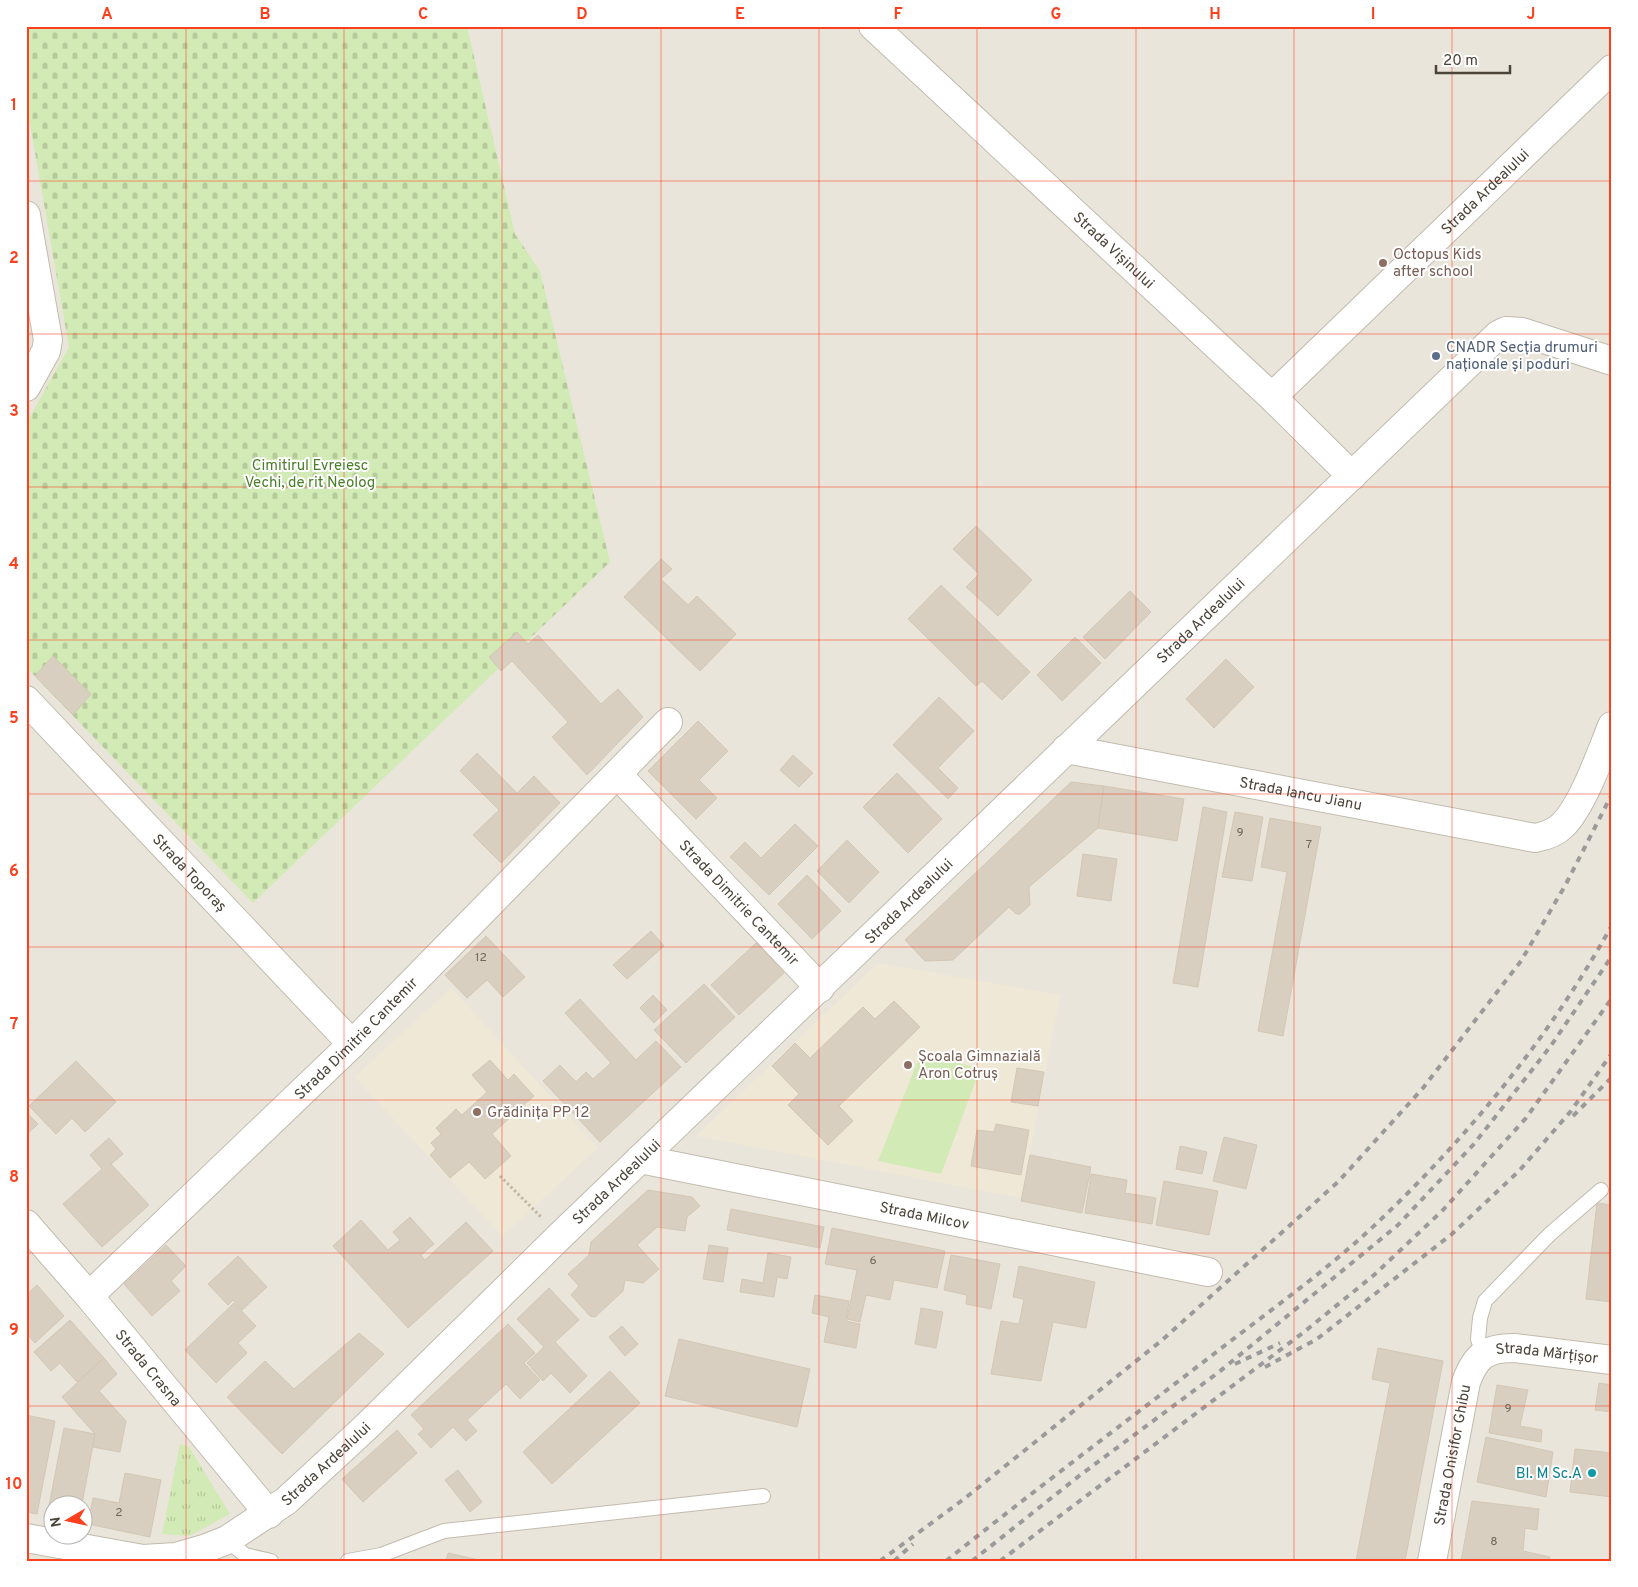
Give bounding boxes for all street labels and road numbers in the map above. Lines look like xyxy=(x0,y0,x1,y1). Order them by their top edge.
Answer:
street label: Strada Ardealului xyxy=(1438,146,1534,239)
street label: Strada Vișinului xyxy=(1068,209,1158,294)
street label: Strada Ardealului xyxy=(1153,575,1250,669)
street label: Strada Iancu Jianu xyxy=(1238,774,1363,816)
street label: Strada Toporaș xyxy=(147,831,230,917)
street label: Strada Dimitrie Cantemir xyxy=(674,837,802,971)
street label: Strada Ardealului xyxy=(861,855,958,949)
street label: Strada Dimitrie Cantemir xyxy=(291,974,423,1105)
street label: Strada Ardealului xyxy=(569,1136,666,1230)
street label: Strada Milcov xyxy=(878,1199,971,1235)
street label: Strada Crasna xyxy=(110,1327,185,1411)
street label: Strada Mărțișor xyxy=(1494,1340,1599,1369)
street label: Strada Onisifor Ghibu xyxy=(1431,1383,1476,1527)
street label: Strada Ardealului xyxy=(278,1419,376,1511)

